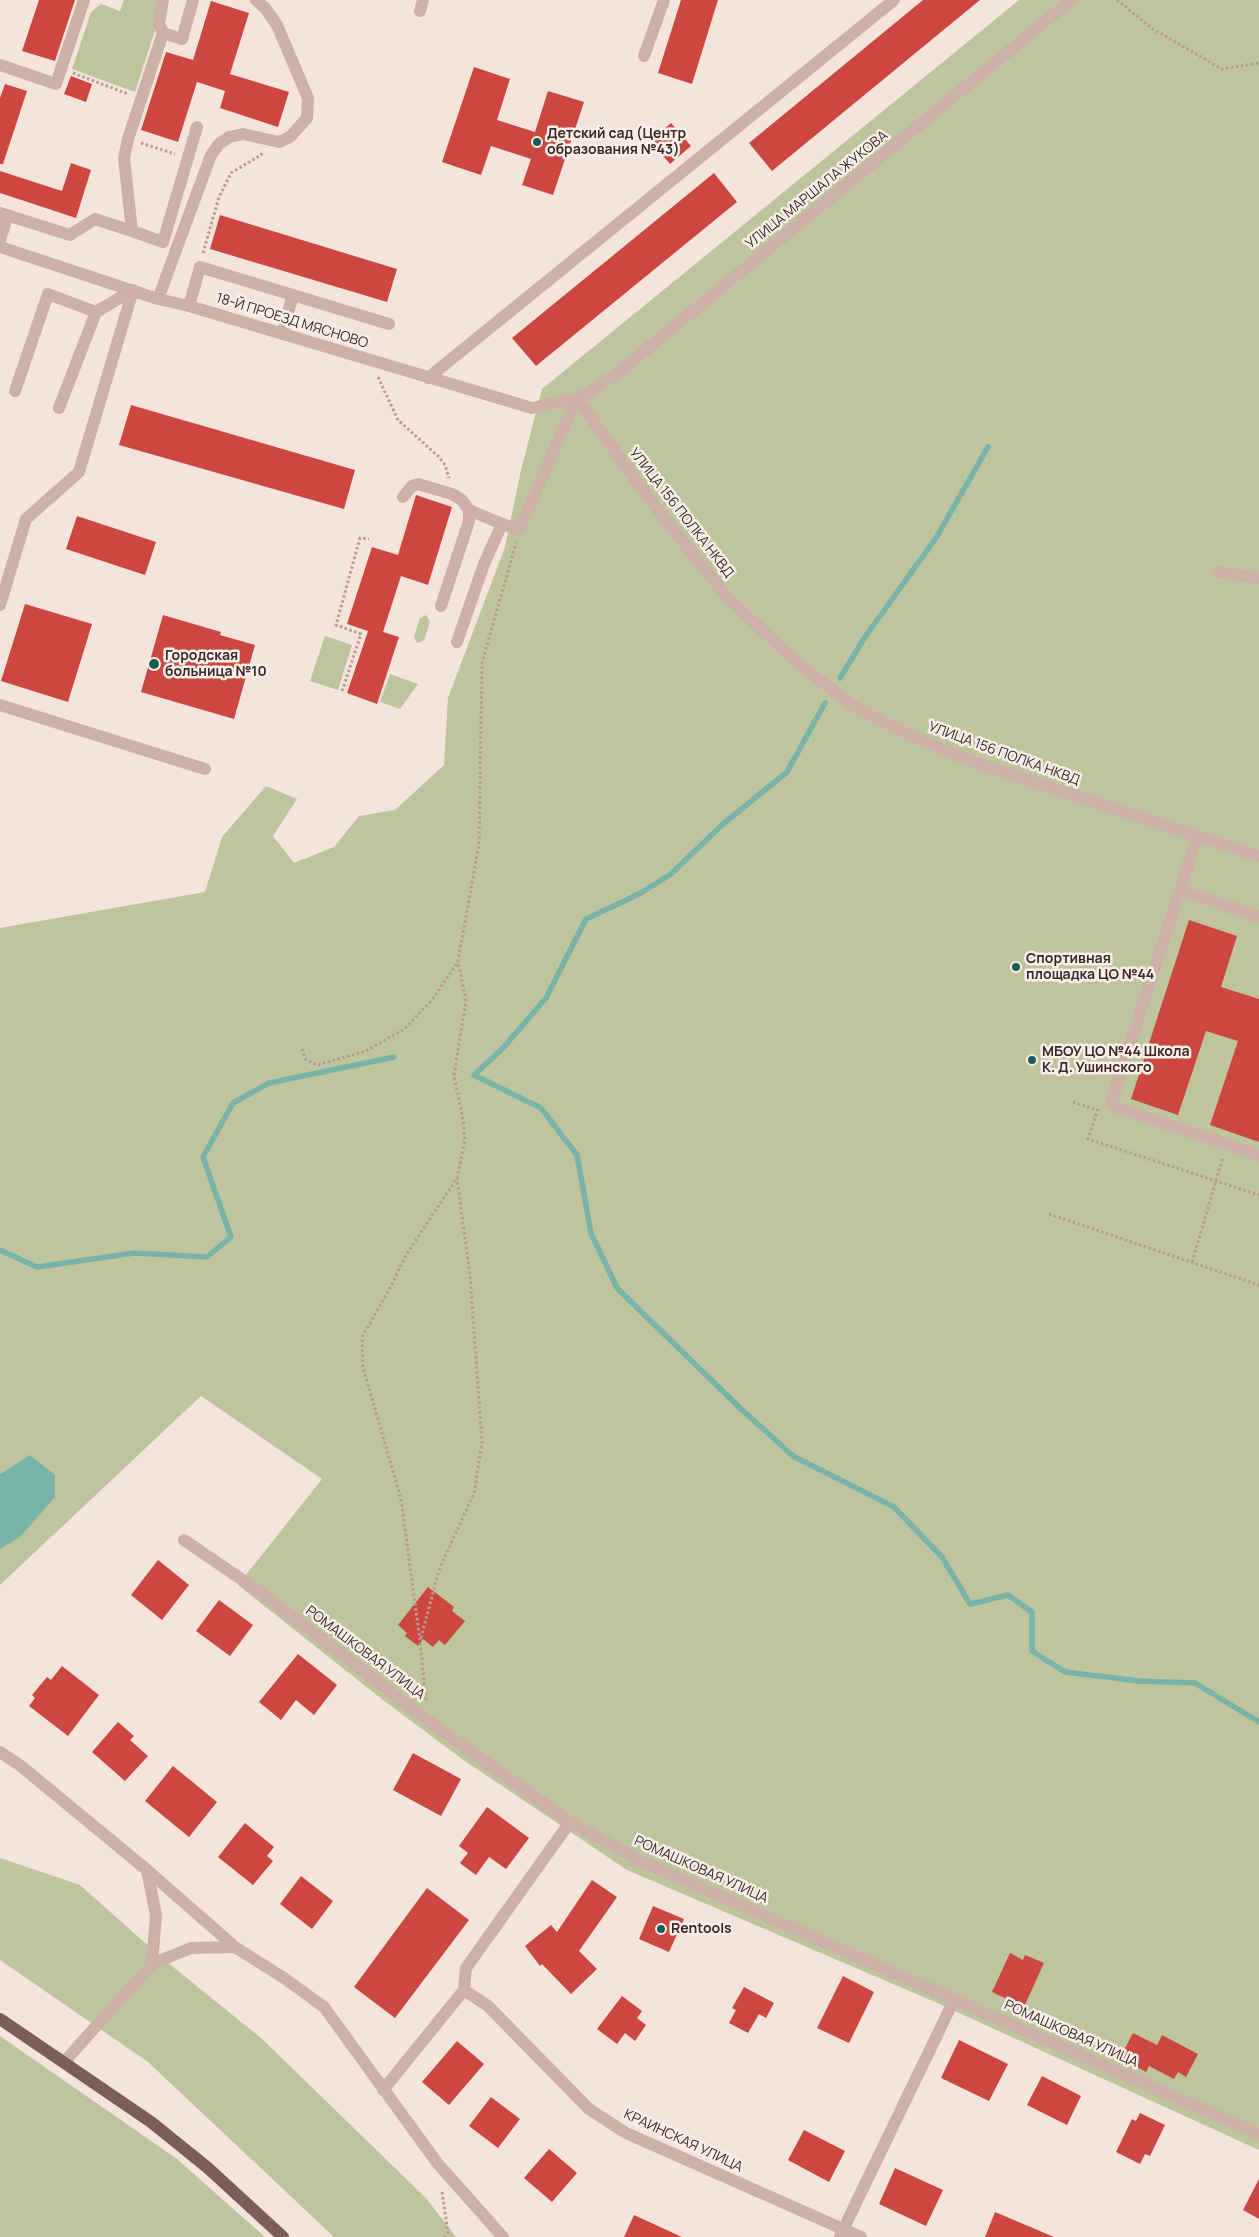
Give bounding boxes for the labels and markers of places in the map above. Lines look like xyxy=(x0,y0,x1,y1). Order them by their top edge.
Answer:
place label: Детский сад (Центр образования №43) xyxy=(547,126,686,158)
marker: Детский сад (Центр образования №43) xyxy=(531,136,543,148)
place label: Городская больница №10 xyxy=(165,648,267,680)
marker: Городская больница №10 xyxy=(147,657,161,671)
place label: Спортивная площадка ЦО №44 xyxy=(1026,951,1154,984)
marker: Спортивная площадка ЦО №44 xyxy=(1010,961,1022,973)
place label: МБОУ ЦО №44 Школа К. Д. Ушинского xyxy=(1042,1044,1190,1076)
marker: МБОУ ЦО №44 Школа К. Д. Ушинского xyxy=(1026,1054,1038,1066)
place label: Rentools xyxy=(671,1921,732,1937)
marker: Rentools xyxy=(655,1923,667,1935)

